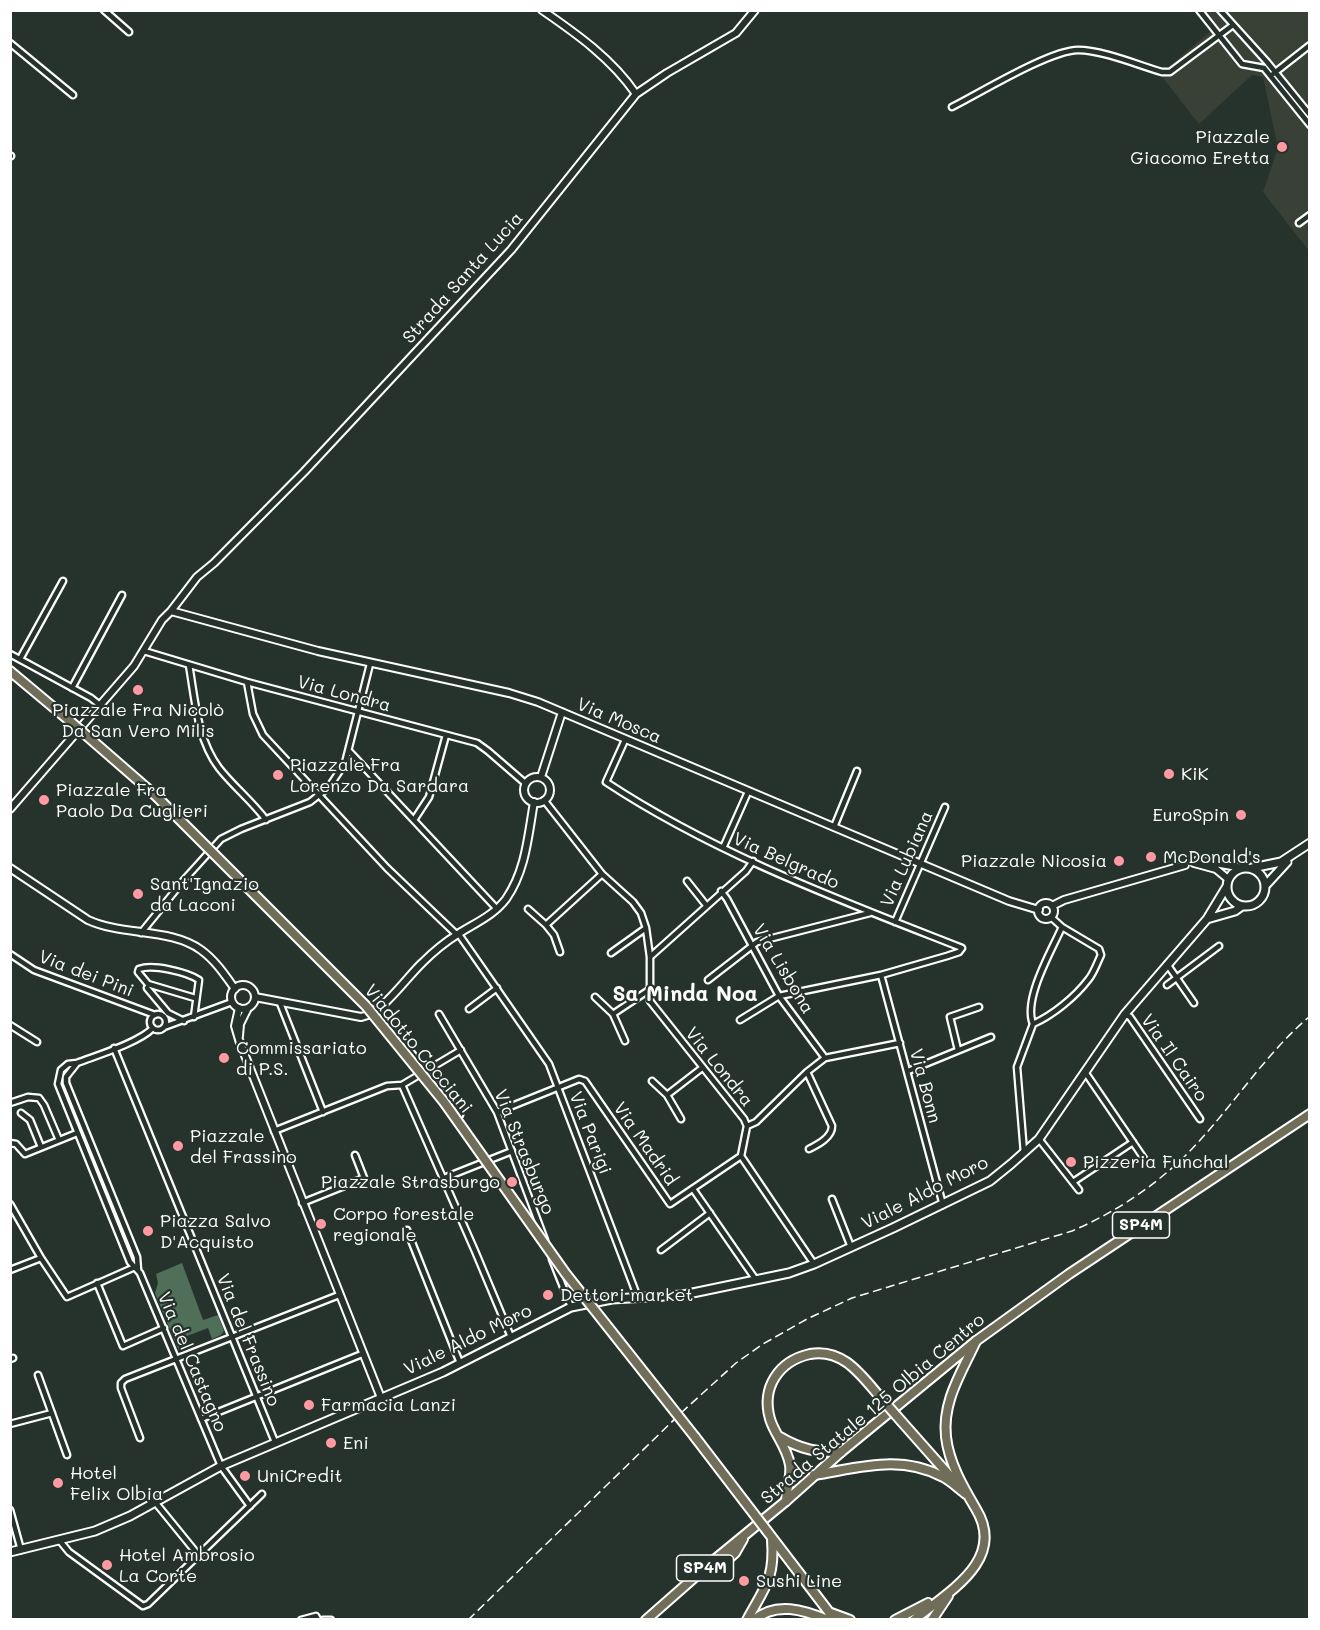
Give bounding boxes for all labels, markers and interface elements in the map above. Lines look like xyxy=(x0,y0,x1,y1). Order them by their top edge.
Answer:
place label: Piazzale Giacomo Eretta xyxy=(1130,126,1270,168)
marker: Piazzale Giacomo Eretta xyxy=(1275,140,1289,154)
street label: Strada Santa Lucia xyxy=(398,208,528,348)
street label: Via Londra xyxy=(295,671,393,717)
marker: Piazzale Fra Nicolò Da San Vero Milis xyxy=(131,683,145,697)
street label: Via Mosca xyxy=(574,694,664,748)
place label: Piazzale Fra Nicolò Da San Vero Milis xyxy=(52,699,224,742)
place label: Piazzale Fra Lorenzo Da Sardara xyxy=(290,754,469,796)
place label: KiK xyxy=(1181,763,1208,785)
marker: KiK xyxy=(1162,767,1176,781)
marker: Piazzale Fra Lorenzo Da Sardara xyxy=(271,768,285,782)
place label: Piazzale Fra Paolo Da Cuglieri xyxy=(56,779,208,822)
marker: Piazzale Fra Paolo Da Cuglieri xyxy=(37,793,51,807)
place label: EuroSpin xyxy=(1152,804,1229,826)
street label: Via Lubiana xyxy=(876,808,938,910)
marker: EuroSpin xyxy=(1234,808,1248,822)
street label: Via Belgrado xyxy=(730,828,842,894)
place label: McDonald's xyxy=(1163,846,1261,868)
place label: Piazzale Nicosia xyxy=(961,850,1107,872)
marker: McDonald's xyxy=(1144,850,1158,864)
marker: Piazzale Nicosia xyxy=(1112,854,1126,868)
place label: Sant'Ignazio da Laconi xyxy=(150,873,259,916)
marker: Sant'Ignazio da Laconi xyxy=(131,887,145,901)
street label: Via Lisbona xyxy=(748,920,818,1018)
street label: Via dei Pini xyxy=(36,946,136,1002)
street label: Viadotto Cocciani xyxy=(359,980,477,1118)
district label: Sa Minda Noa xyxy=(612,982,758,1008)
street label: Via Il Cairo xyxy=(1136,1010,1212,1106)
street label: Via Londra xyxy=(680,1023,758,1111)
place label: Commissariato di P.S. xyxy=(236,1037,367,1080)
street label: Via Bonn xyxy=(905,1047,945,1125)
marker: Commissariato di P.S. xyxy=(217,1051,231,1065)
street label: Via Strasburgo xyxy=(489,1086,559,1218)
street label: Via Parigi xyxy=(564,1089,616,1177)
street label: Via Madrid xyxy=(608,1098,682,1190)
place label: Piazzale del Frassino xyxy=(190,1125,297,1168)
marker: Piazzale del Frassino xyxy=(171,1139,185,1153)
place label: Pizzeria Funchal xyxy=(1083,1151,1229,1173)
street label: Viale Aldo Moro xyxy=(858,1152,992,1234)
marker: Pizzeria Funchal xyxy=(1064,1155,1078,1169)
place label: Piazzale Strasburgo xyxy=(321,1171,500,1193)
marker: Piazzale Strasburgo xyxy=(505,1175,519,1189)
place label: Corpo forestale regionale xyxy=(333,1203,474,1246)
place label: Piazza Salvo D'Acquisto xyxy=(160,1210,271,1252)
road number: SP4M xyxy=(1112,1212,1170,1238)
marker: Corpo forestale regionale xyxy=(314,1217,328,1231)
marker: Piazza Salvo D'Acquisto xyxy=(141,1224,155,1238)
street label: Via del Frassino xyxy=(212,1271,284,1409)
place label: Dettori market xyxy=(560,1284,694,1306)
marker: Dettori market xyxy=(541,1288,555,1302)
street label: Via del Castagno xyxy=(153,1289,231,1435)
street label: Viale Aldo Moro xyxy=(401,1300,535,1380)
street label: Strada Statale 125 Olbia Centro xyxy=(757,1309,989,1509)
place label: Farmacia Lanzi xyxy=(321,1394,456,1416)
marker: Farmacia Lanzi xyxy=(302,1398,316,1412)
place label: Eni xyxy=(343,1432,369,1454)
marker: Eni xyxy=(324,1436,338,1450)
place label: Hotel Felix Olbia xyxy=(70,1462,163,1504)
place label: UniCredit xyxy=(257,1465,342,1487)
marker: UniCredit xyxy=(238,1469,252,1483)
marker: Hotel Felix Olbia xyxy=(51,1476,65,1490)
place label: Hotel Ambrosio La Corte xyxy=(119,1544,255,1586)
road number: SP4M xyxy=(676,1555,734,1581)
marker: Hotel Ambrosio La Corte xyxy=(100,1558,114,1572)
place label: Sushi Line xyxy=(756,1570,842,1592)
marker: Sushi Line xyxy=(737,1574,751,1588)

